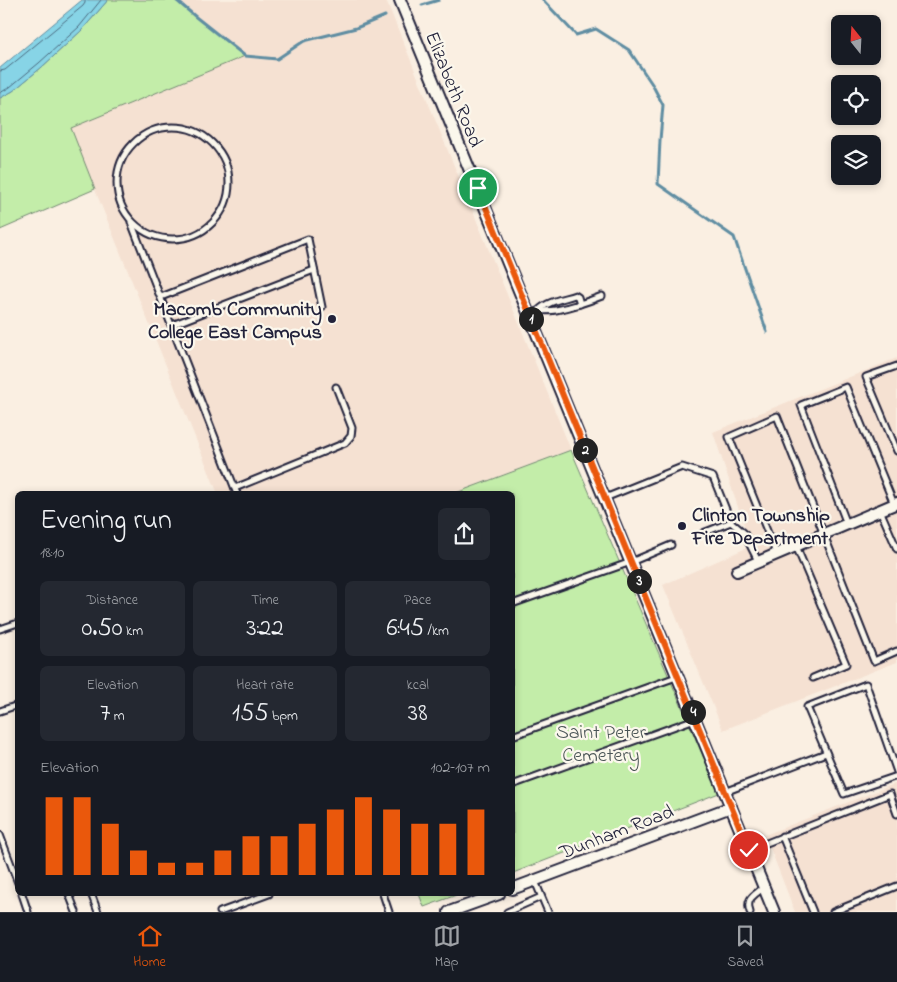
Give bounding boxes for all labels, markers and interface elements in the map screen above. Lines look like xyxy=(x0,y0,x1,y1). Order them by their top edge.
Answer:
north arrow xyxy=(831,15,881,65)
map controls xyxy=(831,15,881,185)
street label: Elizabeth Road xyxy=(416,28,489,152)
button: locate xyxy=(831,75,881,125)
button: layers xyxy=(831,135,881,185)
pin xyxy=(457,167,499,209)
icon: arrive xyxy=(464,174,492,202)
place label: Macomb Community College East Campus xyxy=(148,296,322,349)
pin: 1 xyxy=(518,306,544,332)
text: 1 xyxy=(529,309,534,330)
marker: Macomb Community College East Campus xyxy=(326,313,338,325)
pin: 2 xyxy=(572,438,598,462)
text: 2 xyxy=(582,440,589,461)
text: Evening run xyxy=(40,501,172,542)
place label: Clinton Township Fire Department xyxy=(691,502,830,554)
button: share xyxy=(438,508,490,560)
marker: Clinton Township Fire Department xyxy=(676,520,688,532)
text: 18:10 xyxy=(40,541,64,565)
pin: 3 xyxy=(626,568,652,594)
text: 3 xyxy=(637,571,642,592)
text: Distance xyxy=(87,590,138,611)
text: Time xyxy=(251,590,279,611)
text: Pace xyxy=(404,590,431,611)
text: 0.50 xyxy=(82,611,123,647)
text: 3:22 xyxy=(246,611,284,647)
text: 6:45 xyxy=(386,611,424,647)
text: km xyxy=(123,621,143,642)
text: /km xyxy=(424,621,449,642)
text: Elevation xyxy=(87,675,138,696)
text: Heart rate xyxy=(236,675,294,696)
text: kcal xyxy=(407,675,429,696)
text: 7 xyxy=(100,696,110,732)
text: 155 xyxy=(232,696,269,732)
text: 38 xyxy=(408,696,428,732)
pin: 4 xyxy=(680,700,706,724)
text: 4 xyxy=(691,702,696,723)
text: m xyxy=(110,706,125,727)
text: bpm xyxy=(269,706,298,727)
park label: Saint Peter Cemetery xyxy=(556,719,647,771)
text: Elevation xyxy=(40,756,99,780)
text: 102–107 m xyxy=(430,756,490,780)
street label: Dunham Road xyxy=(555,798,678,869)
pin xyxy=(728,829,770,871)
icon: check xyxy=(735,836,763,864)
tab: Home xyxy=(133,922,166,973)
tab: Map xyxy=(433,922,461,973)
tab: Saved xyxy=(727,922,764,973)

